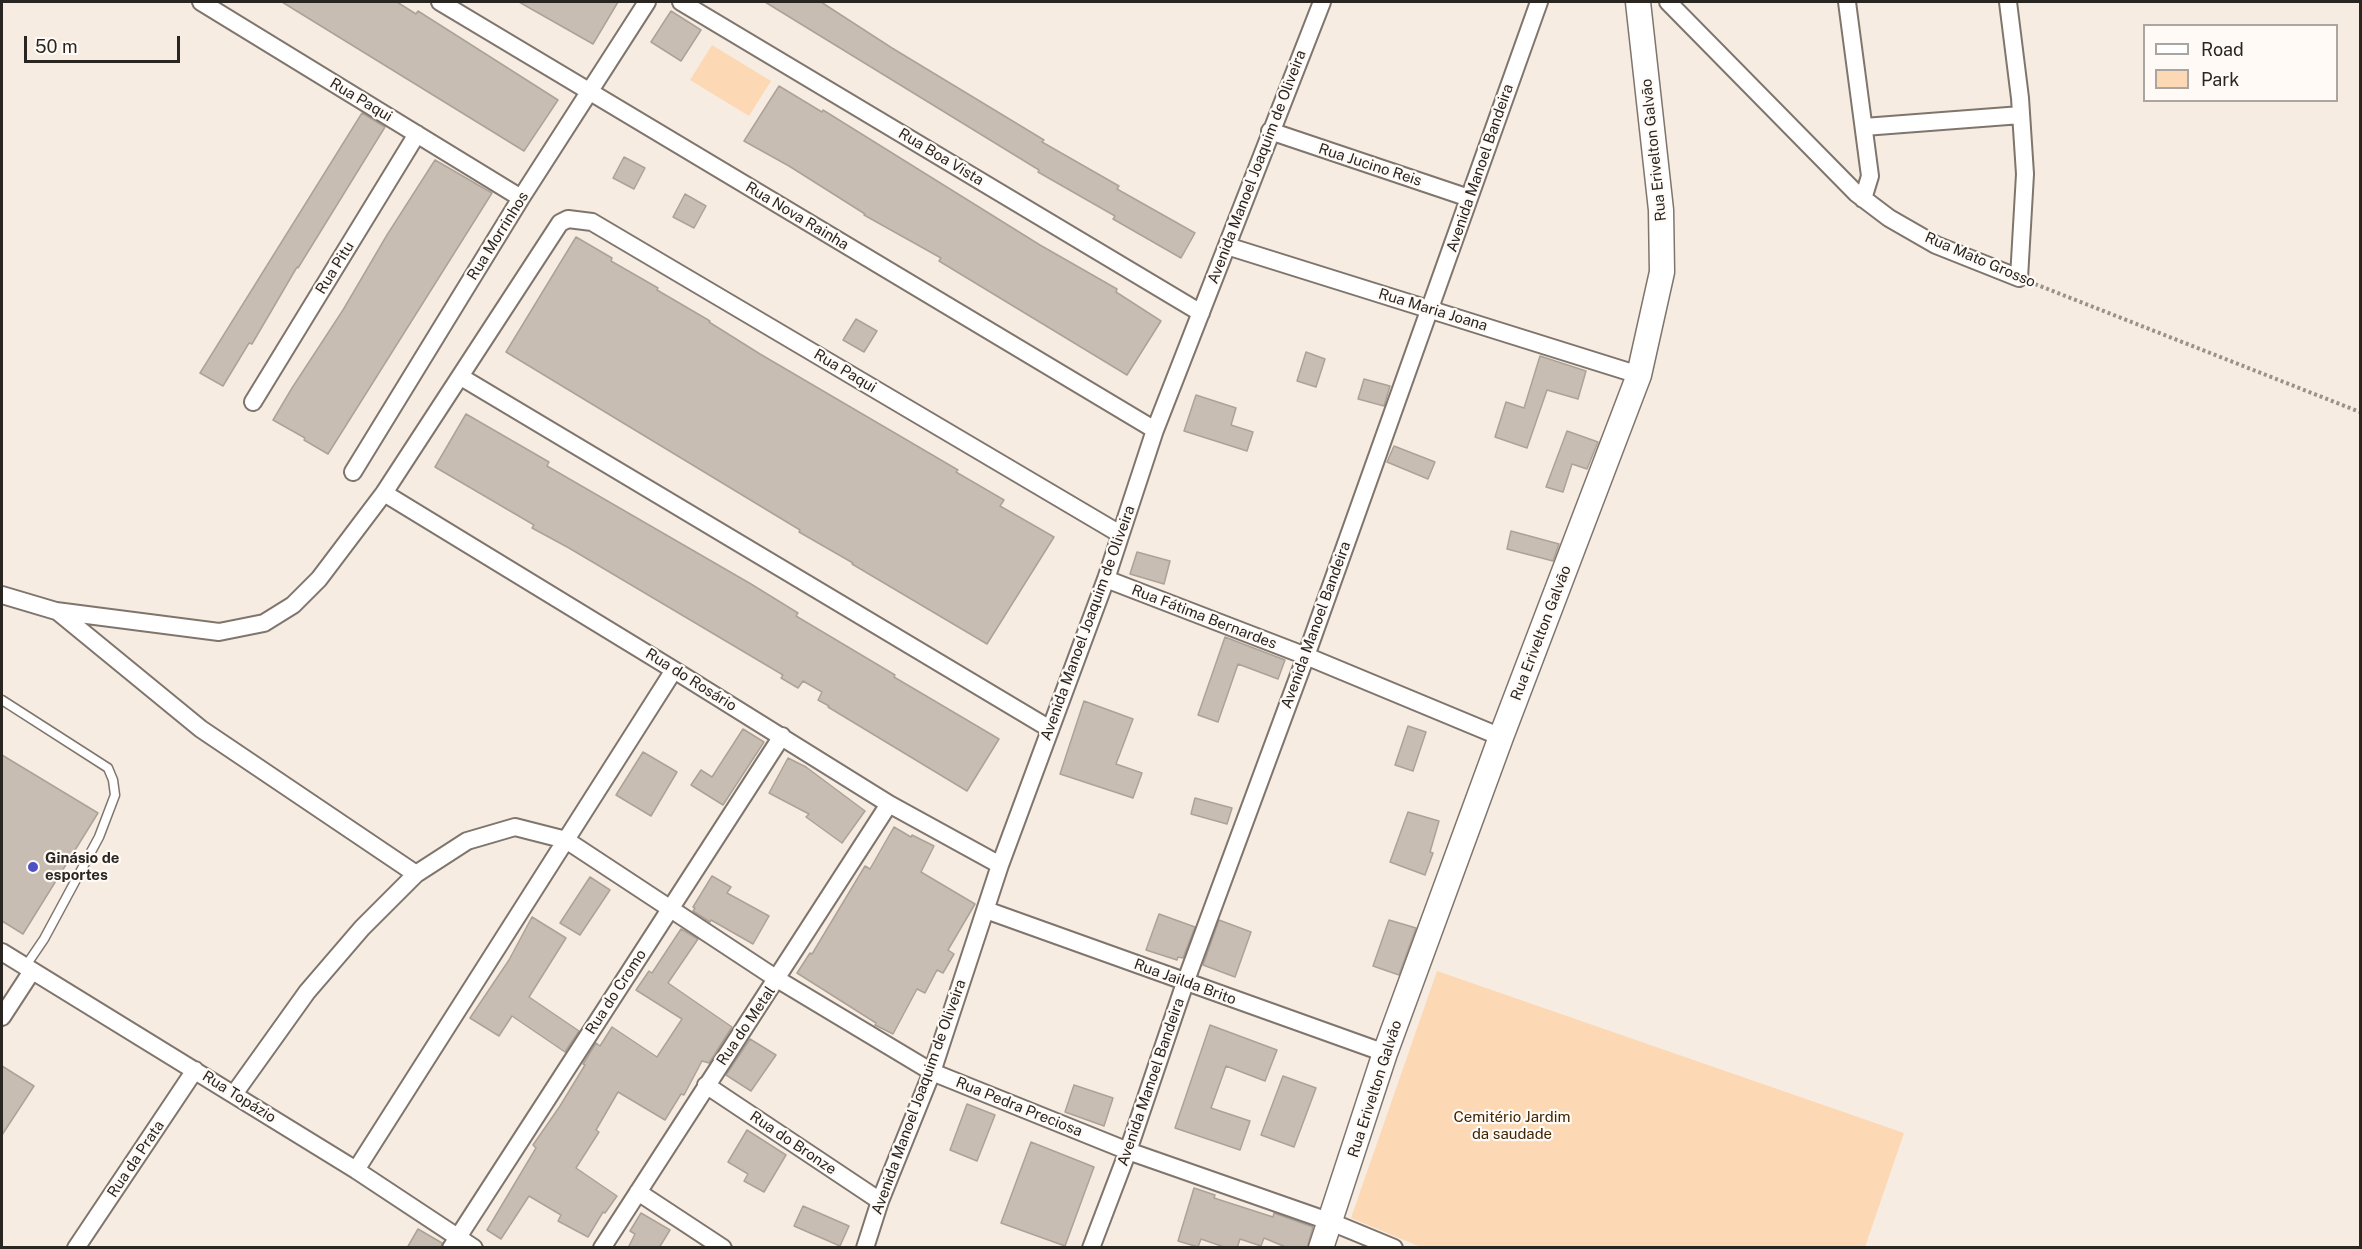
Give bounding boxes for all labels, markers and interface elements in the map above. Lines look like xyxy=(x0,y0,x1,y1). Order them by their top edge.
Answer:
scale bar xyxy=(27,24,183,62)
legend xyxy=(2143,24,2338,102)
text: 50 m xyxy=(35,36,78,57)
text: Road xyxy=(2201,39,2244,60)
street label: Avenida Manoel Joaquim de Oliveira xyxy=(1204,48,1310,286)
text: Park xyxy=(2201,69,2239,90)
street label: Rua Paqui xyxy=(326,74,396,126)
street label: Rua Erivelton Galvão xyxy=(1638,78,1670,222)
street label: Avenida Manoel Bandeira xyxy=(1443,82,1517,254)
street label: Rua Boa Vista xyxy=(895,124,987,190)
street label: Rua Jucino Reis xyxy=(1316,140,1424,190)
street label: Rua Nova Rainha xyxy=(742,178,852,254)
street label: Rua Morrinhos xyxy=(464,188,532,284)
street label: Rua Mato Grosso xyxy=(1922,229,2038,291)
street label: Rua Pitu xyxy=(312,238,358,298)
street label: Rua Maria Joana xyxy=(1376,285,1490,335)
street label: Rua Paqui xyxy=(810,345,880,397)
street label: Avenida Manoel Joaquim de Oliveira xyxy=(1037,503,1139,743)
street label: Avenida Manoel Bandeira xyxy=(1277,539,1355,711)
street label: Rua Erivelton Galvão xyxy=(1507,563,1575,703)
street label: Rua Fátima Bernardes xyxy=(1129,581,1279,653)
street label: Rua do Rosário xyxy=(642,645,740,715)
place label: Ginásio de esportes xyxy=(45,849,119,884)
marker: Ginásio de esportes xyxy=(26,860,40,874)
street label: Rua do Cromo xyxy=(582,946,650,1038)
street label: Rua Jailda Brito xyxy=(1131,955,1239,1009)
street label: Avenida Manoel Joaquim de Oliveira xyxy=(868,977,970,1217)
street label: Rua do Metal xyxy=(713,983,779,1069)
street label: Avenida Manoel Bandeira xyxy=(1114,996,1188,1168)
street label: Rua Erivelton Galvão xyxy=(1344,1018,1406,1160)
street label: Rua Topázio xyxy=(199,1067,279,1127)
street label: Rua Pedra Preciosa xyxy=(953,1073,1085,1141)
street label: Rua do Bronze xyxy=(746,1107,840,1179)
park label: Cemitério Jardim da saudade xyxy=(1453,1108,1571,1143)
street label: Rua da Prata xyxy=(104,1117,168,1201)

